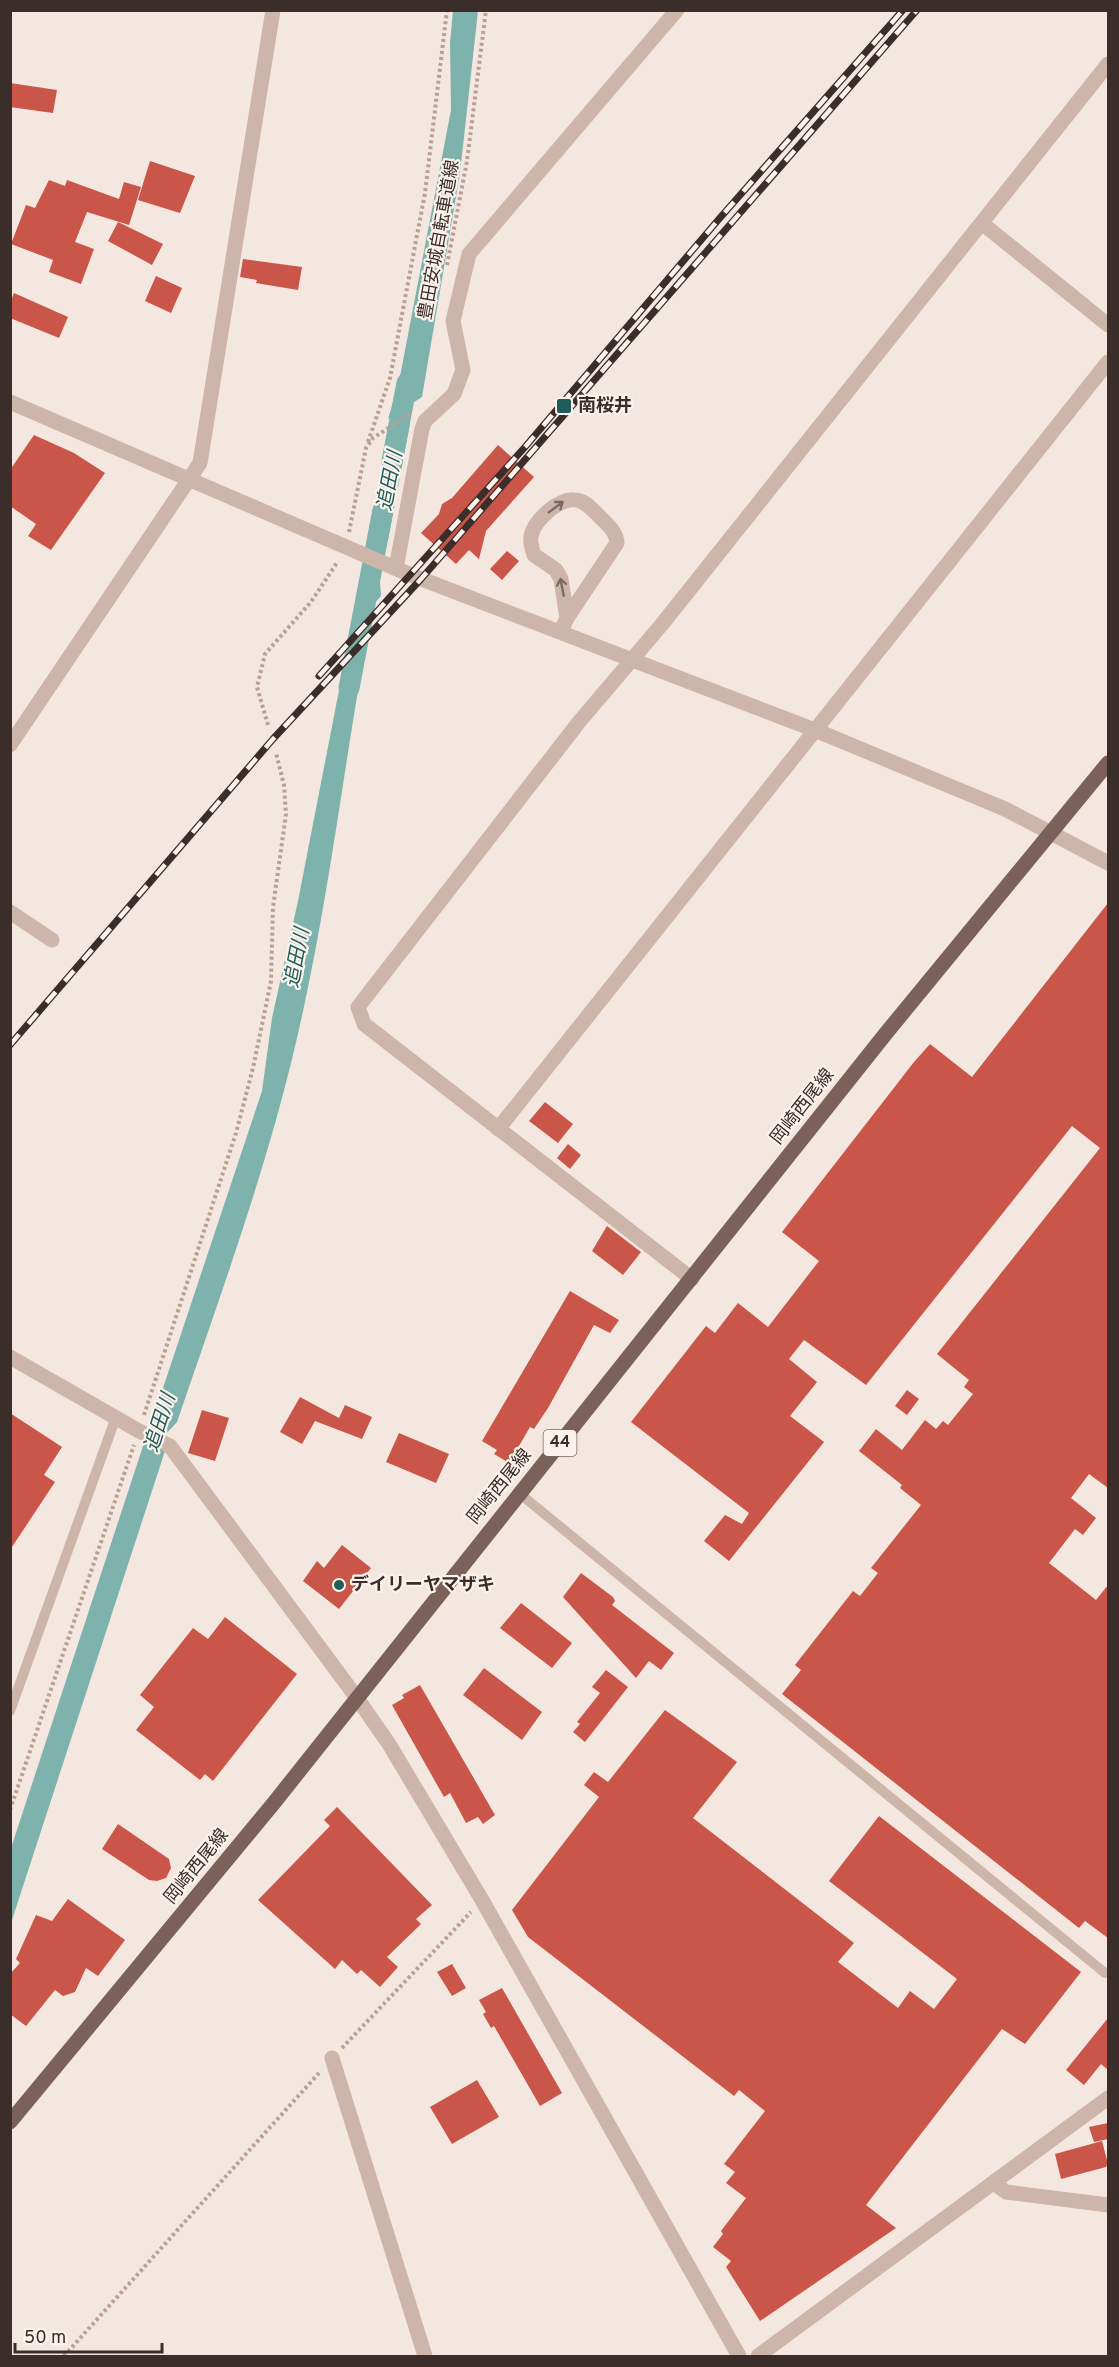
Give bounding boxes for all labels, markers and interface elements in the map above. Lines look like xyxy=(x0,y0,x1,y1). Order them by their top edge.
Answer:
street label: 豊田安城自転車道線 xyxy=(415,158,465,322)
place label: 南桜井 xyxy=(578,395,632,418)
marker: 南桜井 xyxy=(555,397,573,415)
water label: 追田川 xyxy=(373,447,410,513)
one-way arrow xyxy=(548,501,564,514)
one-way arrow xyxy=(556,578,567,598)
water label: 追田川 xyxy=(280,924,317,990)
street label: 岡崎西尾線 xyxy=(766,1064,840,1150)
water label: 追田川 xyxy=(139,1389,183,1456)
road number: 44 xyxy=(544,1430,576,1456)
street label: 岡崎西尾線 xyxy=(463,1445,537,1529)
place label: デイリーヤマザキ xyxy=(351,1574,495,1597)
marker: デイリーヤマザキ xyxy=(332,1578,346,1592)
street label: 岡崎西尾線 xyxy=(160,1825,234,1909)
scale bar xyxy=(15,2316,162,2354)
text: 50 m xyxy=(24,2327,66,2350)

